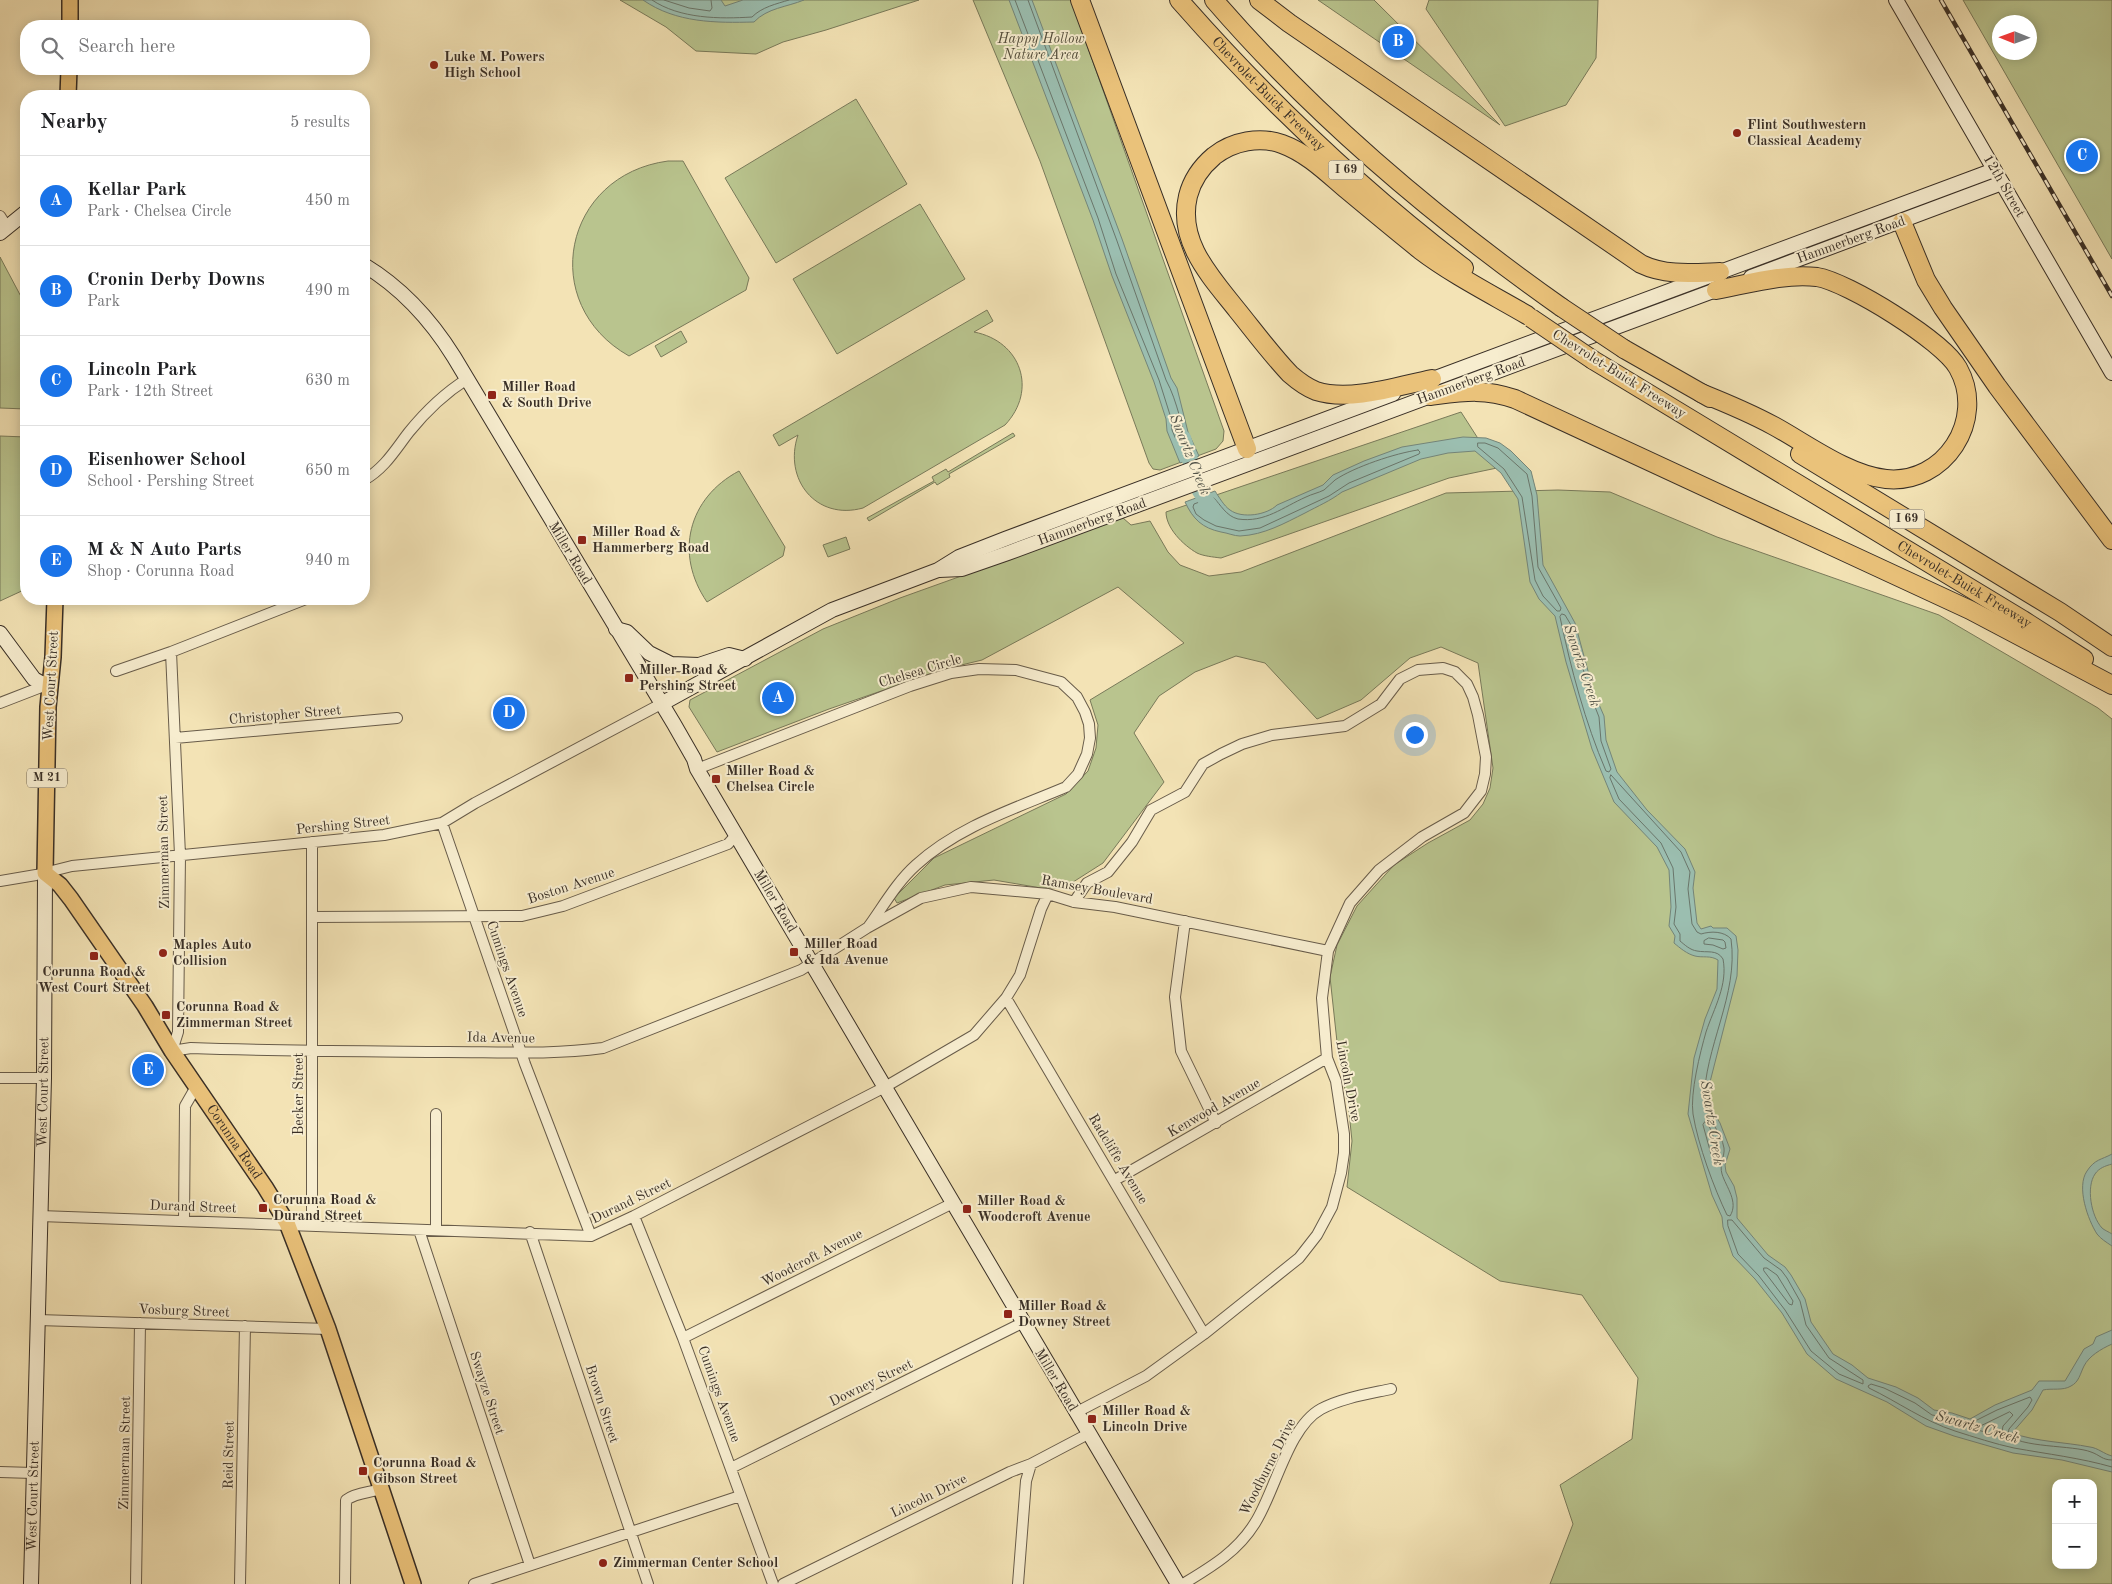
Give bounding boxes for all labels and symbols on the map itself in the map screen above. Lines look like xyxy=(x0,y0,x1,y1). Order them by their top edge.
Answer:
north arrow xyxy=(1992,15,2037,60)
pin: B xyxy=(1382,23,1414,61)
park label: Happy Hollow Nature Area xyxy=(996,32,1085,62)
street label: Chevrolet-Buick Freeway xyxy=(1209,34,1328,155)
place label: Luke M. Powers High School xyxy=(444,50,544,80)
marker: Luke M. Powers High School xyxy=(428,59,440,71)
place label: Flint Southwestern Classical Academy xyxy=(1747,118,1866,148)
marker: Flint Southwestern Classical Academy xyxy=(1731,127,1743,139)
pin: C xyxy=(2066,137,2098,175)
street label: 12th Street xyxy=(1980,152,2028,220)
road number: I 69 xyxy=(1328,160,1364,180)
street label: Hammerberg Road xyxy=(1795,214,1907,266)
street label: Chevrolet-Buick Freeway xyxy=(1550,327,1689,421)
street label: Hammerberg Road xyxy=(1415,355,1527,407)
place label: Miller Road & South Drive xyxy=(502,380,592,410)
marker: Miller Road & South Drive xyxy=(486,389,498,401)
water label: Swartz Creek xyxy=(1166,412,1212,498)
street label: Hammerberg Road xyxy=(1036,496,1148,548)
road number: I 69 xyxy=(1890,509,1924,528)
street label: Miller Road xyxy=(546,519,594,587)
place label: Miller Road & Hammerberg Road xyxy=(592,525,710,555)
marker: Miller Road & Hammerberg Road xyxy=(576,534,588,546)
street label: Chevrolet-Buick Freeway xyxy=(1895,539,2035,631)
water label: Swartz Creek xyxy=(1560,623,1602,709)
street label: West Court Street xyxy=(41,630,61,741)
street label: Chelsea Circle xyxy=(877,652,963,690)
place label: Miller Road & Pershing Street xyxy=(639,663,736,693)
marker: Miller Road & Pershing Street xyxy=(623,672,635,684)
pin: A xyxy=(762,679,794,717)
pin: D xyxy=(493,694,525,732)
street label: Christopher Street xyxy=(228,703,342,727)
your location xyxy=(1402,722,1428,748)
place label: Miller Road & Chelsea Circle xyxy=(726,764,815,794)
road number: M 21 xyxy=(27,768,67,788)
marker: Miller Road & Chelsea Circle xyxy=(710,773,722,785)
street label: Zimmerman Street xyxy=(156,795,172,909)
street label: Pershing Street xyxy=(295,813,391,837)
street label: Boston Avenue xyxy=(526,865,616,907)
street label: Miller Road xyxy=(751,867,799,935)
street label: Ramsey Boulevard xyxy=(1040,873,1154,907)
street label: Cumings Avenue xyxy=(484,919,530,1019)
place label: Miller Road & Ida Avenue xyxy=(804,937,888,967)
place label: Maples Auto Collision xyxy=(173,938,251,968)
marker: Miller Road & Ida Avenue xyxy=(788,946,800,958)
marker: Maples Auto Collision xyxy=(157,947,169,959)
marker: Corunna Road & West Court Street xyxy=(88,950,100,962)
place label: Corunna Road & West Court Street xyxy=(38,965,150,995)
place label: Corunna Road & Zimmerman Street xyxy=(176,1000,293,1030)
marker: Corunna Road & Zimmerman Street xyxy=(160,1009,172,1021)
street label: Ida Avenue xyxy=(467,1030,535,1046)
street label: West Court Street xyxy=(35,1037,51,1148)
street label: Lincoln Drive xyxy=(1333,1039,1363,1123)
pin: E xyxy=(132,1051,164,1089)
street label: Becker Street xyxy=(292,1053,306,1135)
street label: Kenwood Avenue xyxy=(1165,1076,1263,1140)
water label: Swartz Creek xyxy=(1697,1079,1725,1167)
street label: Corunna Road xyxy=(204,1102,264,1182)
street label: Radcliffe Avenue xyxy=(1086,1112,1150,1206)
street label: Durand Street xyxy=(589,1176,673,1226)
place label: Corunna Road & Durand Street xyxy=(273,1193,377,1223)
place label: Miller Road & Woodcroft Avenue xyxy=(977,1194,1091,1224)
street label: Durand Street xyxy=(149,1198,237,1216)
marker: Corunna Road & Durand Street xyxy=(257,1202,269,1214)
marker: Miller Road & Woodcroft Avenue xyxy=(961,1203,973,1215)
street label: Woodcroft Avenue xyxy=(759,1226,865,1290)
place label: Miller Road & Downey Street xyxy=(1018,1299,1111,1329)
street label: Vosburg Street xyxy=(138,1302,230,1320)
marker: Miller Road & Downey Street xyxy=(1002,1308,1014,1320)
street label: Cumings Avenue xyxy=(695,1344,743,1444)
street label: Miller Road xyxy=(1032,1346,1080,1414)
street label: Swayze Street xyxy=(467,1350,507,1437)
street label: Downey Street xyxy=(827,1357,915,1409)
street label: Brown Street xyxy=(583,1363,621,1445)
street label: Zimmerman Street xyxy=(117,1396,133,1510)
place label: Miller Road & Lincoln Drive xyxy=(1102,1404,1191,1434)
water label: Swartz Creek xyxy=(1933,1409,2021,1447)
marker: Miller Road & Lincoln Drive xyxy=(1086,1413,1098,1425)
street label: Woodburne Drive xyxy=(1238,1416,1298,1518)
street label: Reid Street xyxy=(221,1421,237,1489)
street label: West Court Street xyxy=(25,1441,42,1551)
place label: Corunna Road & Gibson Street xyxy=(373,1456,477,1486)
marker: Corunna Road & Gibson Street xyxy=(357,1465,369,1477)
street label: Lincoln Drive xyxy=(889,1472,969,1520)
place label: Zimmerman Center School xyxy=(613,1556,778,1570)
marker: Zimmerman Center School xyxy=(597,1557,609,1569)

